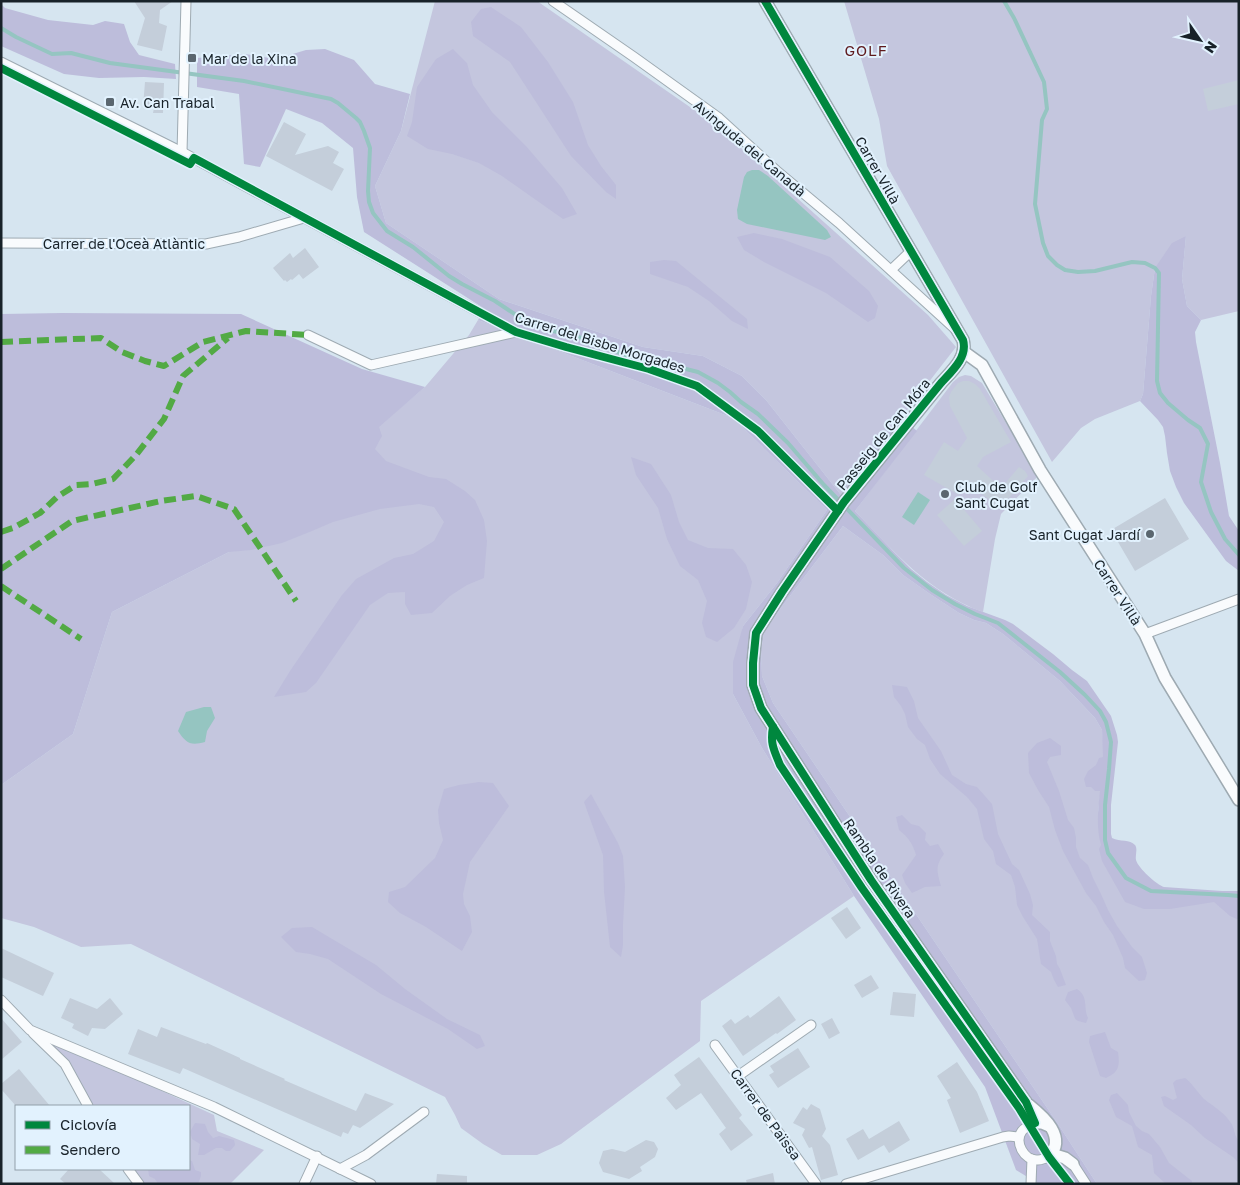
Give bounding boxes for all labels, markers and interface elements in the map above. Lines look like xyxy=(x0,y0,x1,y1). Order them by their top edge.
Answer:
north arrow xyxy=(1175,15,1225,65)
text: N xyxy=(1201,38,1221,57)
district label: GOLF xyxy=(844,41,888,59)
place label: Mar de la Xina xyxy=(202,50,297,67)
marker: Mar de la Xina xyxy=(186,52,198,64)
place label: Av. Can Trabal xyxy=(120,94,214,111)
marker: Av. Can Trabal xyxy=(104,96,116,108)
street label: Avinguda del Canadà xyxy=(691,96,809,200)
street label: Carrer Villà xyxy=(852,133,904,207)
street label: Carrer de l'Oceà Atlàntic xyxy=(43,235,206,252)
street label: Carrer del Bisbe Morgades xyxy=(513,308,687,376)
street label: Passeig de Can Móra xyxy=(833,375,933,493)
place label: Club de Golf Sant Cugat xyxy=(955,478,1037,511)
marker: Club de Golf Sant Cugat xyxy=(939,488,951,500)
place label: Sant Cugat Jardí xyxy=(1029,526,1141,543)
marker: Sant Cugat Jardí xyxy=(1144,528,1156,540)
street label: Carrer Villà xyxy=(1090,556,1146,628)
street label: Rambla de Rivera xyxy=(840,815,920,921)
street label: Carrer de Païssa xyxy=(727,1065,805,1163)
legend xyxy=(15,1105,190,1170)
text: Ciclovía xyxy=(60,1115,117,1133)
text: Sendero xyxy=(60,1140,120,1158)

